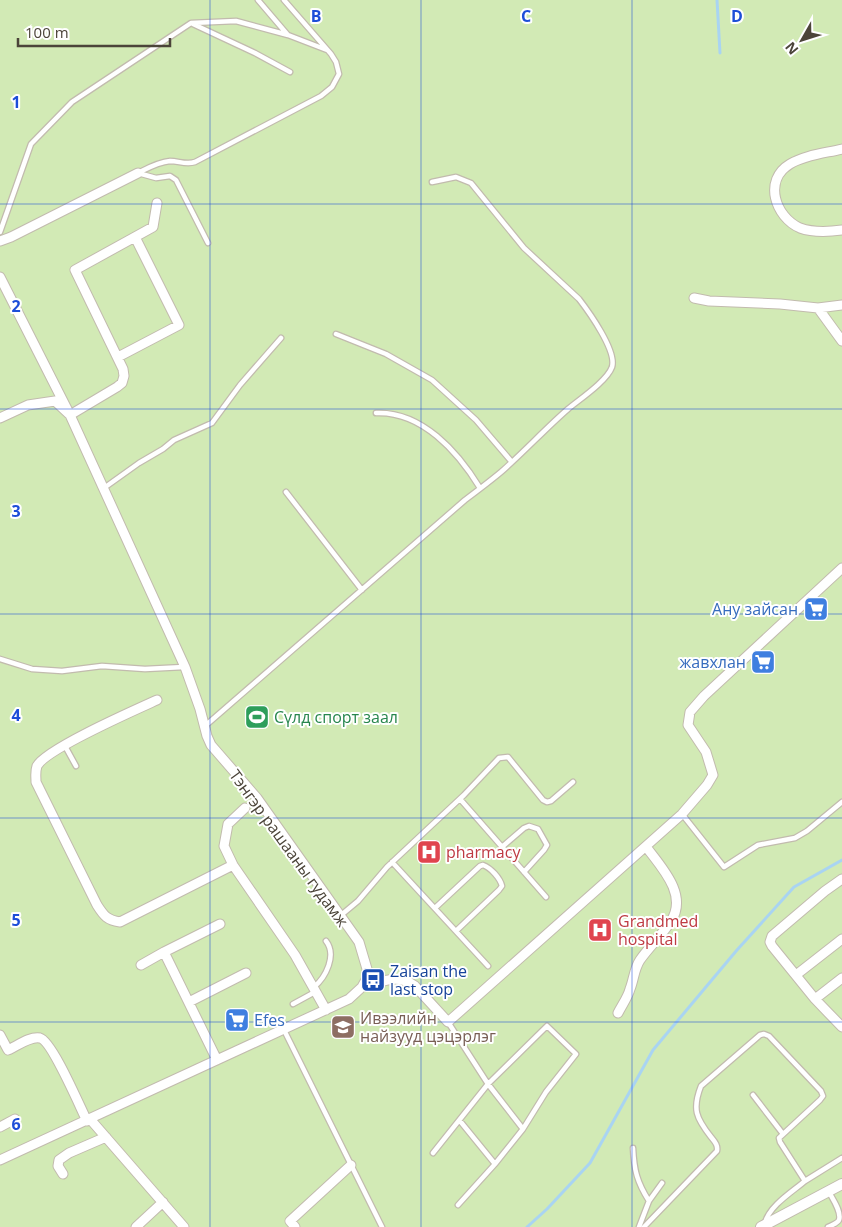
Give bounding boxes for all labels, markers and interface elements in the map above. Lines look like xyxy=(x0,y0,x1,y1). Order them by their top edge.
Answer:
text: B xyxy=(311,5,321,27)
text: C xyxy=(521,5,531,27)
text: D xyxy=(731,5,743,27)
scale bar xyxy=(18,15,170,47)
north arrow xyxy=(777,15,827,65)
text: 100 m xyxy=(25,22,69,42)
text: N xyxy=(781,38,802,59)
text: 1 xyxy=(11,91,21,113)
text: 2 xyxy=(11,295,21,317)
text: 3 xyxy=(11,500,21,522)
supermarket icon: Ану зайсан xyxy=(803,596,829,622)
place label: Ану зайсан xyxy=(712,598,798,620)
supermarket icon: жавхлан xyxy=(750,649,776,675)
place label: жавхлан xyxy=(680,651,746,673)
text: 4 xyxy=(11,704,21,726)
sports icon: Сүлд спорт заал xyxy=(244,704,270,730)
place label: Сүлд спорт заал xyxy=(274,706,398,728)
street label: Тэнгэр рашааны гудамж xyxy=(224,765,354,931)
hospital icon: pharmacy xyxy=(416,839,442,865)
place label: pharmacy xyxy=(446,841,521,863)
text: 5 xyxy=(11,909,21,931)
place label: Grandmed hospital xyxy=(618,910,698,950)
hospital icon: Grandmed hospital xyxy=(587,917,613,943)
place label: Zaisan the last stop xyxy=(390,960,467,1000)
bus stop icon: Zaisan the last stop xyxy=(360,967,386,993)
supermarket icon: Efes xyxy=(224,1007,250,1033)
place label: Ивээлийн найзууд цэцэрлэг xyxy=(360,1007,496,1047)
place label: Efes xyxy=(254,1009,285,1031)
school or university icon: Ивээлийн найзууд цэцэрлэг xyxy=(330,1014,356,1040)
text: 6 xyxy=(11,1113,21,1135)

